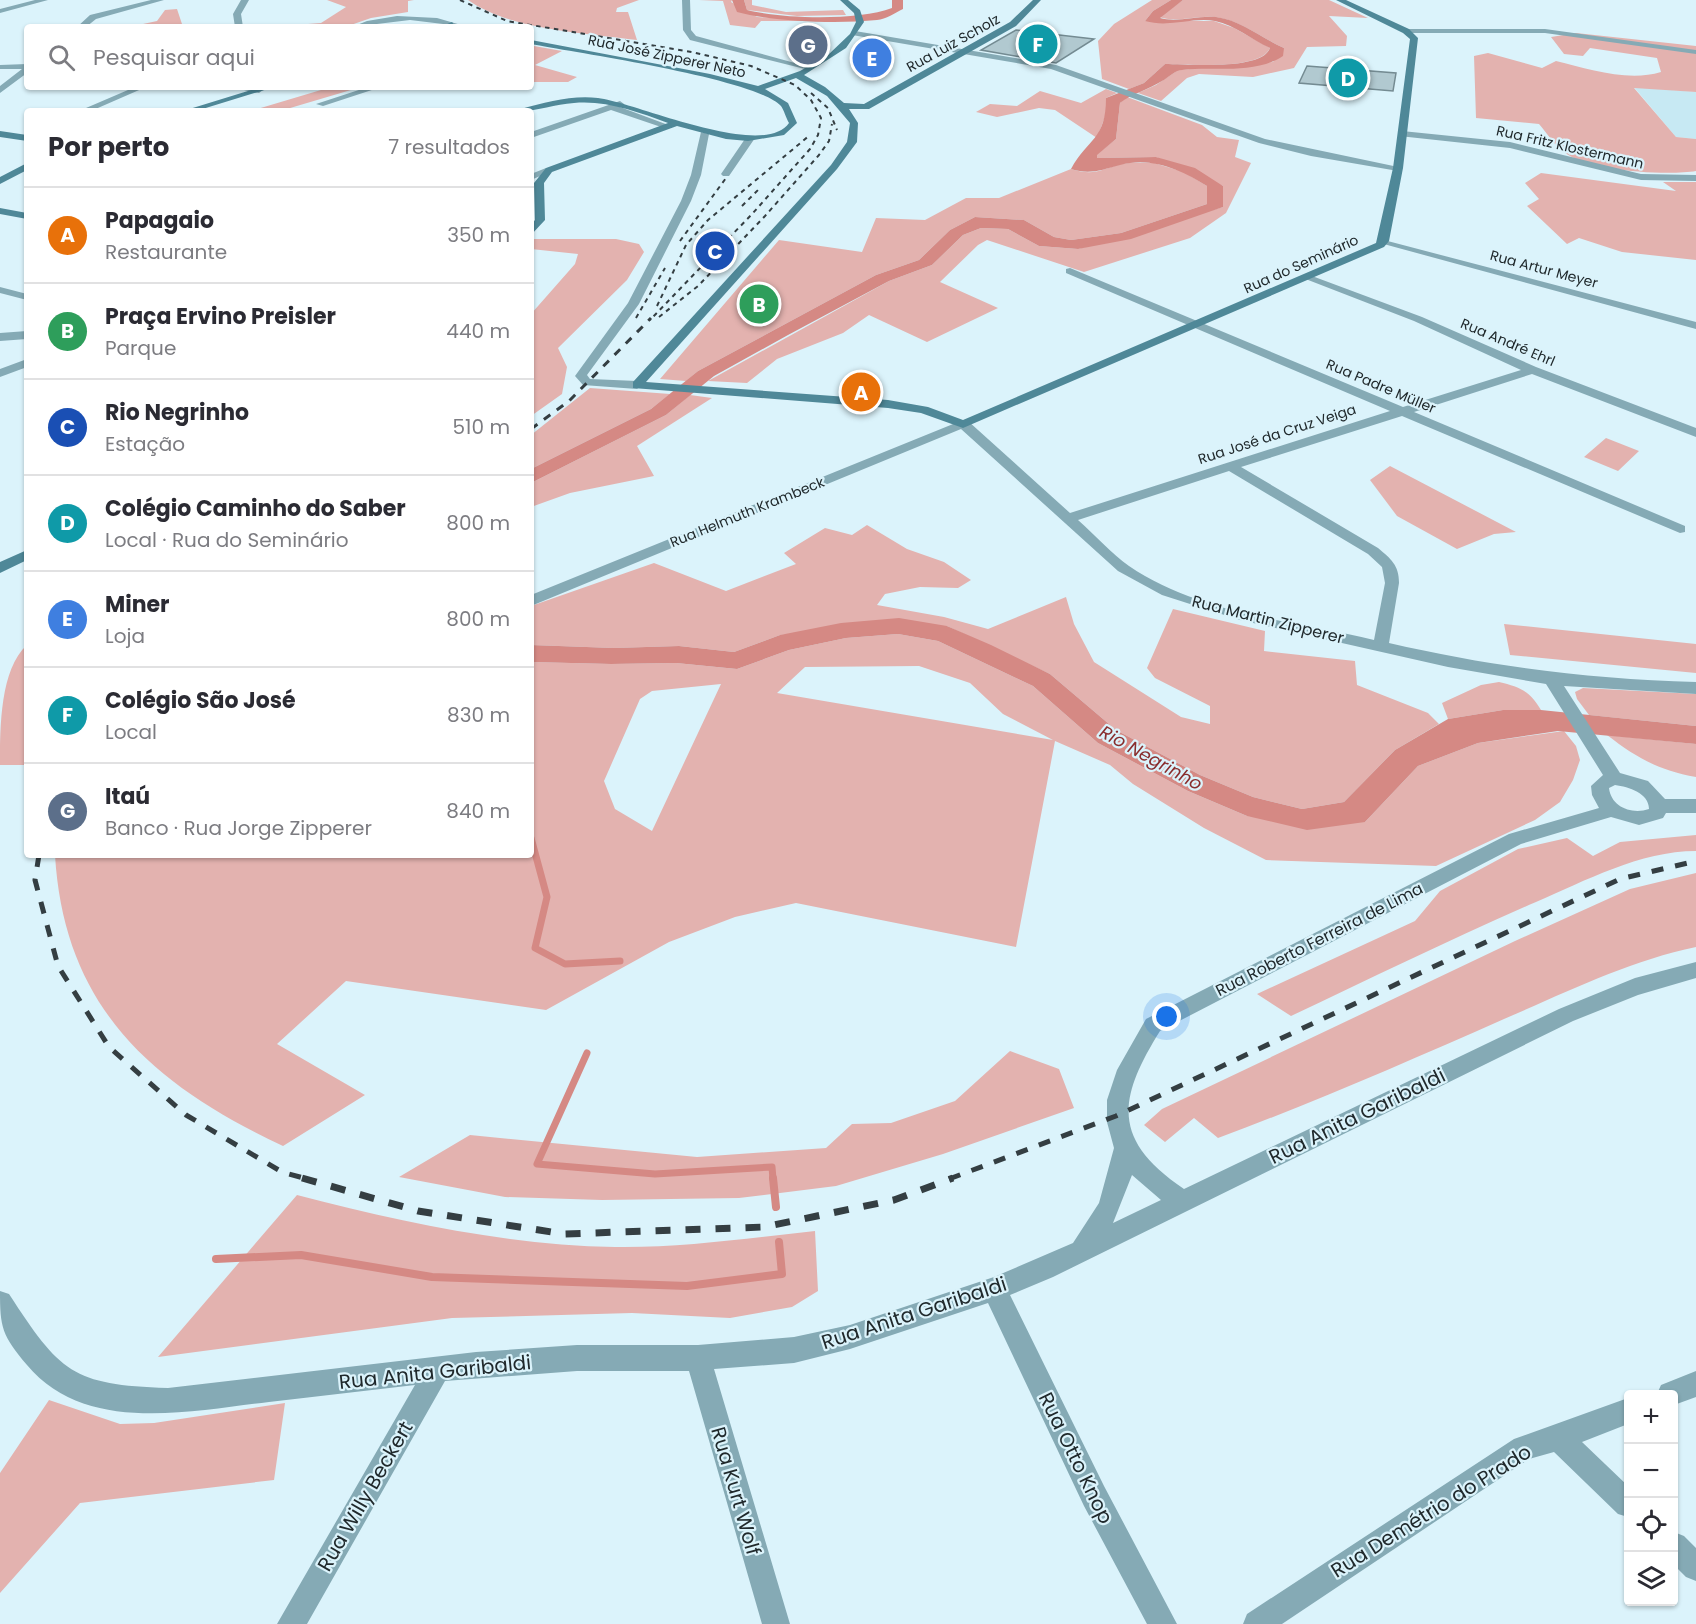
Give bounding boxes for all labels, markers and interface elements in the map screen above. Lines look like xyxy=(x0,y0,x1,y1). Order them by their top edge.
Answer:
street label: Rua Luiz Scholz xyxy=(903,9,1003,77)
pin: G xyxy=(788,22,828,68)
pin: F xyxy=(1018,22,1058,66)
search box xyxy=(24,24,534,90)
street label: Rua José Zipperer Neto xyxy=(586,29,748,83)
pin: E xyxy=(852,36,892,80)
icon: search xyxy=(45,41,78,74)
text: Pesquisar aqui xyxy=(93,42,255,73)
pin: D xyxy=(1328,56,1368,100)
street label: Rua Fritz Klostermann xyxy=(1494,120,1646,174)
text: Por perto xyxy=(48,129,169,165)
text: 7 resultados xyxy=(388,133,510,161)
text: Papagaio xyxy=(105,205,214,236)
text: A xyxy=(60,221,75,249)
text: 350 m xyxy=(447,221,510,249)
pin: C xyxy=(696,228,734,274)
street label: Rua do Seminário xyxy=(1240,230,1362,298)
text: Restaurante xyxy=(105,238,227,266)
street label: Rua Artur Meyer xyxy=(1488,245,1600,293)
pin: B xyxy=(740,282,778,326)
text: Praça Ervino Preisler xyxy=(105,301,336,332)
street label: Rua André Ehrl xyxy=(1458,313,1558,371)
text: B xyxy=(61,317,74,345)
text: 440 m xyxy=(446,317,510,345)
text: Parque xyxy=(105,334,176,362)
street label: Rua Padre Müller xyxy=(1323,354,1439,418)
pin: A xyxy=(842,370,880,414)
text: Rio Negrinho xyxy=(105,397,249,428)
street label: Rua José da Cruz Veiga xyxy=(1195,399,1359,469)
text: C xyxy=(60,413,75,441)
text: 510 m xyxy=(453,413,510,441)
text: Estação xyxy=(105,430,185,458)
street label: Rua Helmuth Krambeck xyxy=(667,472,828,552)
text: Colégio Caminho do Saber xyxy=(105,493,406,524)
text: D xyxy=(60,509,75,537)
text: 800 m xyxy=(446,509,510,537)
text: Local · Rua do Seminário xyxy=(105,526,349,554)
text: Miner xyxy=(105,589,169,620)
street label: Rua Martin Zipperer xyxy=(1189,589,1346,650)
text: E xyxy=(62,605,73,633)
text: 800 m xyxy=(446,605,510,633)
text: Loja xyxy=(105,622,145,650)
text: Colégio São José xyxy=(105,685,296,716)
text: F xyxy=(62,701,73,729)
text: 830 m xyxy=(447,701,510,729)
text: Local xyxy=(105,718,157,746)
water label: Rio Negrinho xyxy=(1095,719,1207,796)
text: Itaú xyxy=(105,781,150,812)
text: G xyxy=(60,797,75,825)
text: 840 m xyxy=(446,797,510,825)
text: Banco · Rua Jorge Zipperer xyxy=(105,814,372,842)
street label: Rua Roberto Ferreira de Lima xyxy=(1212,877,1427,1002)
your location xyxy=(1152,1002,1181,1031)
street label: Rua Anita Garibaldi xyxy=(1264,1061,1450,1171)
street label: Rua Anita Garibaldi xyxy=(818,1270,1010,1356)
street label: Rua Anita Garibaldi xyxy=(338,1348,532,1396)
street label: Rua Otto Knop xyxy=(1032,1387,1120,1529)
map controls xyxy=(1624,1390,1678,1606)
button: + xyxy=(1624,1390,1678,1444)
street label: Rua Willy Beckert xyxy=(311,1416,419,1576)
street label: Rua Kurt Wolf xyxy=(704,1423,768,1559)
street label: Rua Demétrio do Prado xyxy=(1325,1438,1537,1584)
button: − xyxy=(1624,1444,1678,1498)
button: locate xyxy=(1624,1498,1678,1552)
button: layers xyxy=(1624,1552,1678,1606)

